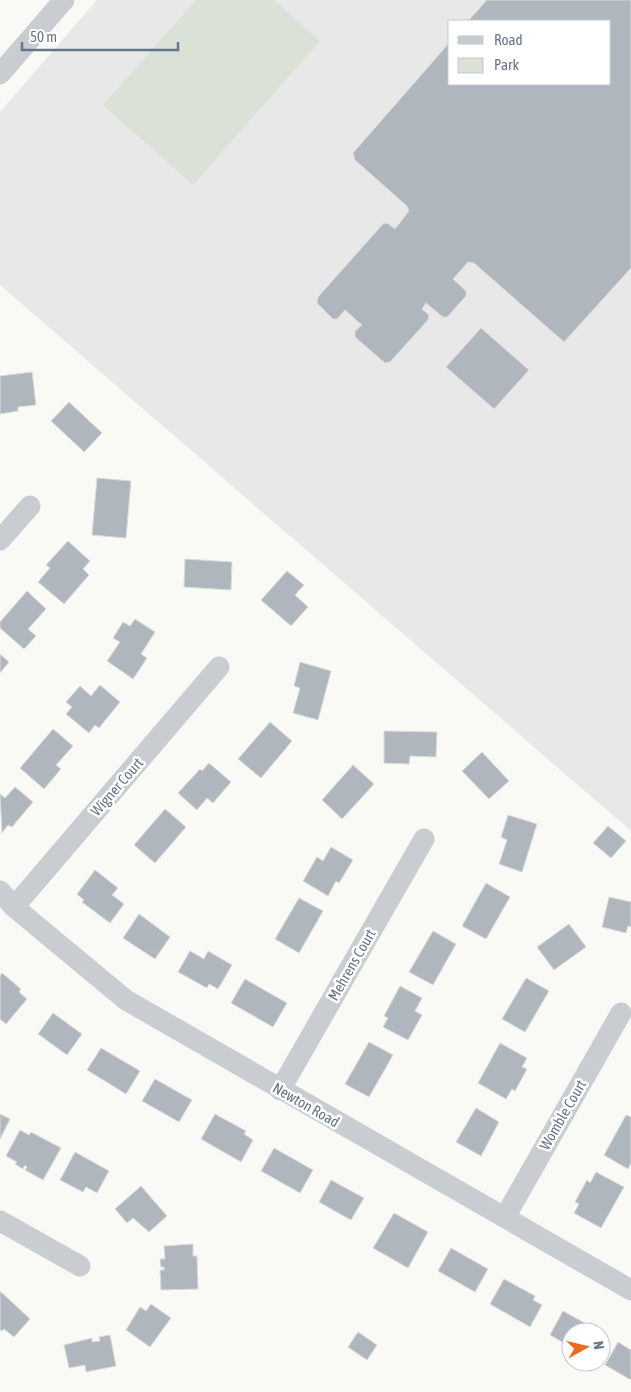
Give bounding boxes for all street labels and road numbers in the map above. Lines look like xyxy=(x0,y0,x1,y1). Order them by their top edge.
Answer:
street label: Wigner Court xyxy=(87,754,146,819)
street label: Mehrens Court xyxy=(324,926,379,1003)
street label: Womble Court xyxy=(536,1077,589,1153)
street label: Newton Road xyxy=(270,1079,342,1130)

